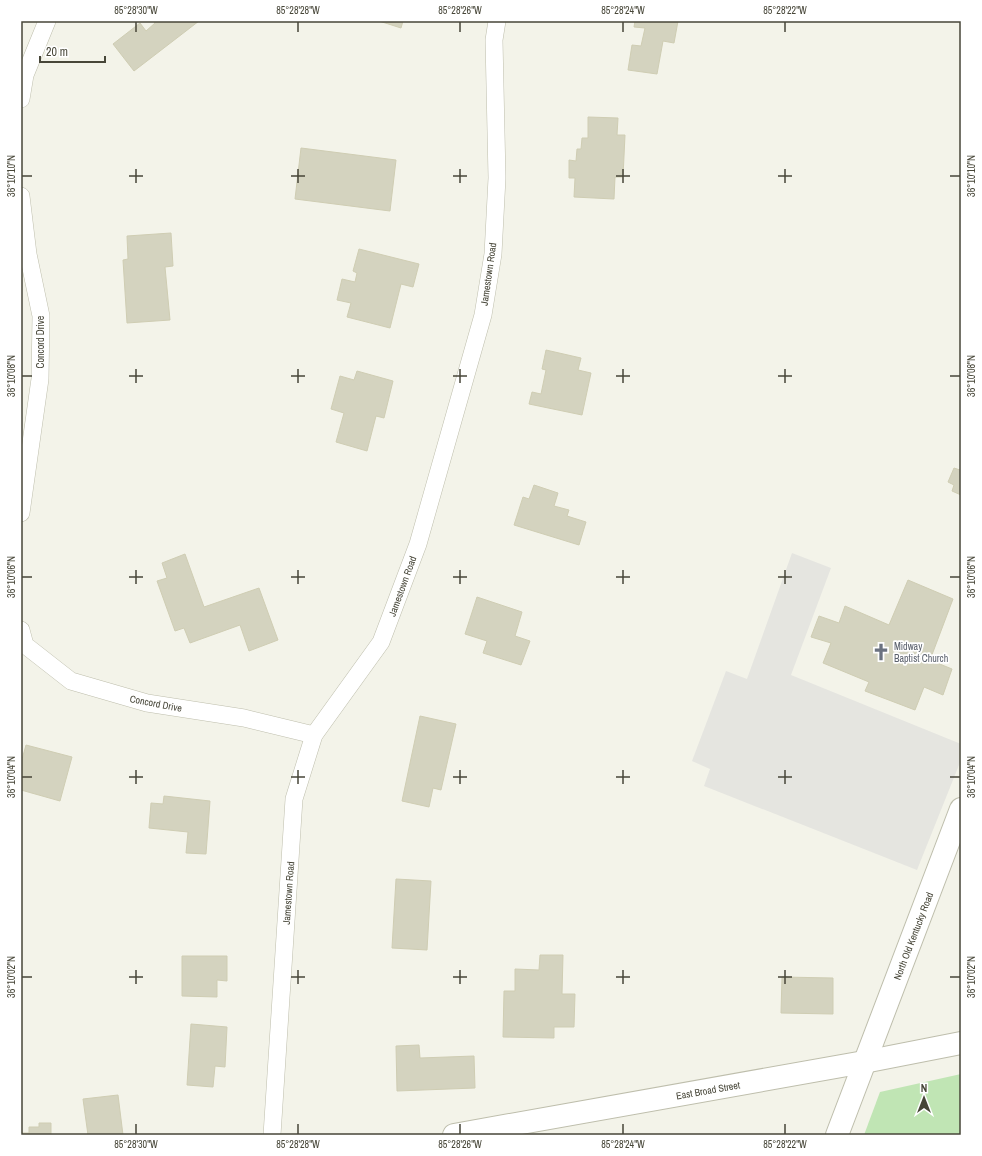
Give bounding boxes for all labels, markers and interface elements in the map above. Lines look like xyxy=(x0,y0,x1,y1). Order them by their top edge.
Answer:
text: 85°28'30"W xyxy=(114,4,158,17)
text: 85°28'28"W xyxy=(276,4,320,17)
text: 85°28'26"W xyxy=(438,4,482,17)
text: 85°28'24"W xyxy=(601,4,645,17)
text: 85°28'22"W xyxy=(763,4,807,17)
scale bar xyxy=(40,38,105,64)
text: 20 m xyxy=(46,44,68,60)
text: 36°10'10"N xyxy=(5,155,18,197)
text: 36°10'10"N xyxy=(965,155,978,197)
street label: Jamestown Road xyxy=(478,242,499,306)
street label: Concord Drive xyxy=(34,315,47,368)
text: 36°10'08"N xyxy=(5,355,18,397)
text: 36°10'08"N xyxy=(965,355,978,397)
street label: Jamestown Road xyxy=(386,554,419,618)
text: 36°10'06"N xyxy=(5,556,18,598)
text: 36°10'06"N xyxy=(965,556,978,598)
place label: Midway Baptist Church xyxy=(894,640,948,665)
church icon: Midway Baptist Church xyxy=(871,642,891,662)
street label: Concord Drive xyxy=(129,692,184,715)
text: 36°10'04"N xyxy=(5,756,18,798)
text: 36°10'04"N xyxy=(965,756,978,798)
street label: Jamestown Road xyxy=(280,861,297,925)
street label: North Old Kentucky Road xyxy=(891,890,936,982)
text: 36°10'02"N xyxy=(5,956,18,998)
text: 36°10'02"N xyxy=(965,956,978,998)
street label: East Broad Street xyxy=(675,1078,742,1103)
north arrow xyxy=(904,1078,944,1118)
text: N xyxy=(921,1081,927,1095)
text: 85°28'30"W xyxy=(114,1138,158,1151)
text: 85°28'28"W xyxy=(276,1138,320,1151)
text: 85°28'26"W xyxy=(438,1138,482,1151)
text: 85°28'24"W xyxy=(601,1138,645,1151)
text: 85°28'22"W xyxy=(763,1138,807,1151)

